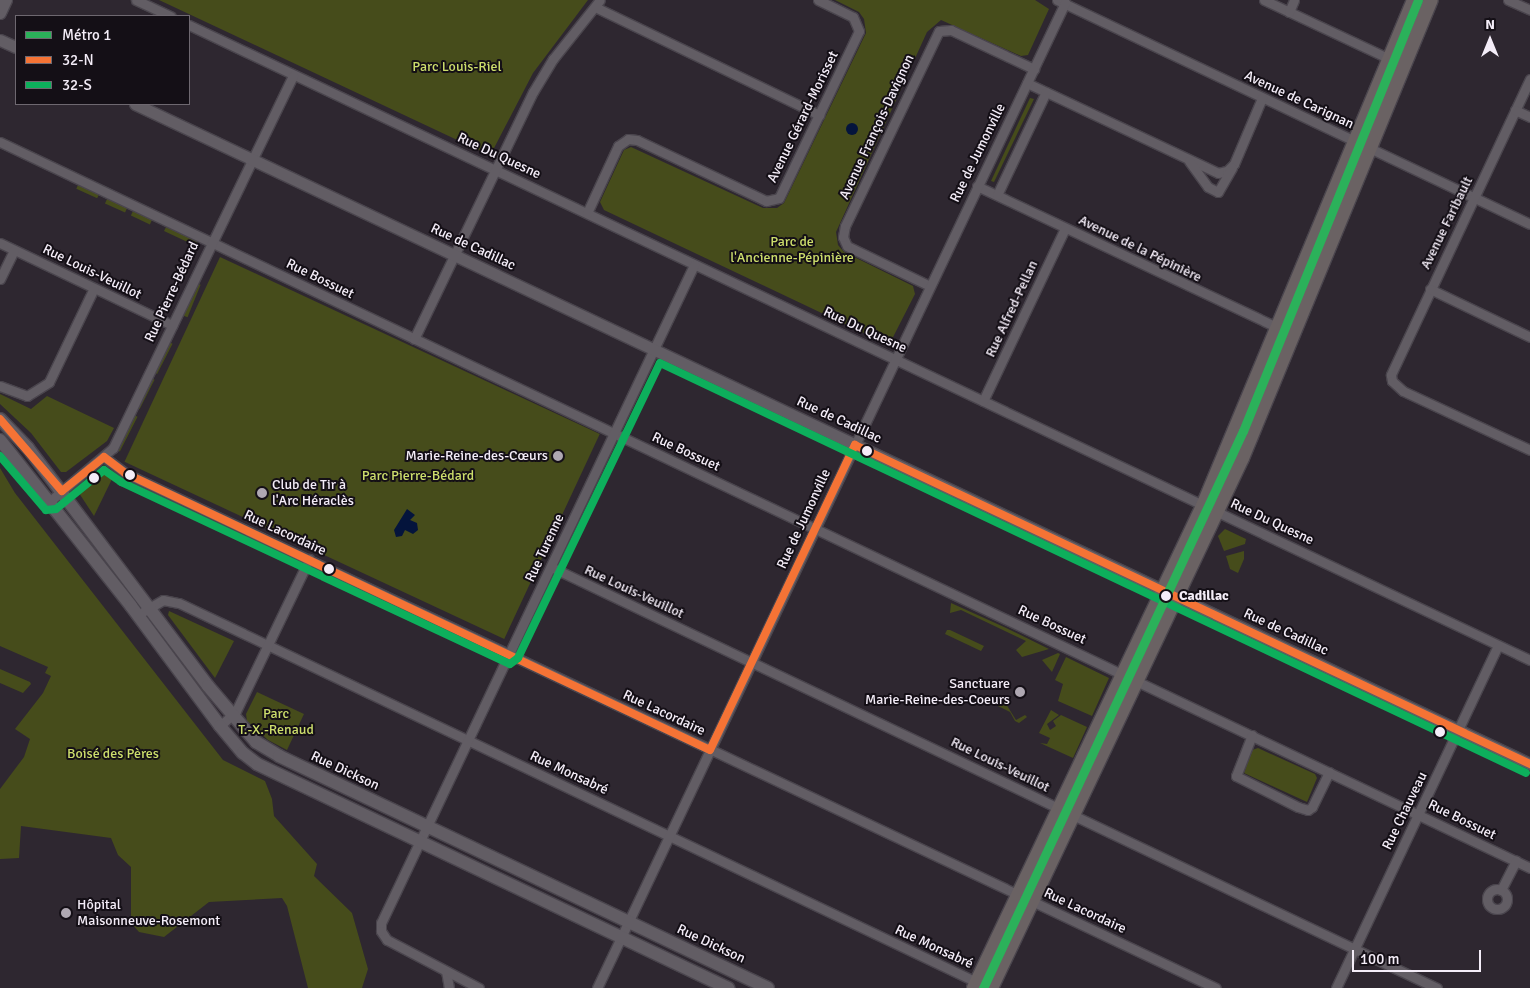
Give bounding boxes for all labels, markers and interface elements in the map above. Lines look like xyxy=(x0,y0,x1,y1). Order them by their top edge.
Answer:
legend xyxy=(15,15,190,105)
north arrow xyxy=(1465,15,1515,65)
text: N xyxy=(1485,16,1495,33)
text: Métro 1 xyxy=(62,26,111,44)
street label: Avenue Gérard-Morisset xyxy=(764,48,842,186)
text: 32-N xyxy=(62,51,94,69)
street label: Avenue François-Davignon xyxy=(836,52,918,202)
park label: Parc Louis-Riel xyxy=(412,59,502,75)
street label: Avenue de Carignan xyxy=(1242,67,1356,133)
text: 32-S xyxy=(62,76,92,94)
street label: Rue de Jumonville xyxy=(947,101,1009,205)
street label: Rue Du Quesne xyxy=(455,129,543,183)
street label: Avenue Faribault xyxy=(1417,174,1477,272)
street label: Avenue de la Pépinière xyxy=(1076,212,1204,286)
street label: Rue de Cadillac xyxy=(428,220,518,274)
park label: Parc de l'Ancienne-Pépinière xyxy=(730,234,854,266)
street label: Rue Pierre-Bédard xyxy=(141,239,203,345)
street label: Rue Louis-Veuillot xyxy=(40,241,144,303)
street label: Rue Bossuet xyxy=(283,255,357,303)
street label: Rue Alfred-Pellan xyxy=(982,258,1042,360)
street label: Rue Du Quesne xyxy=(821,303,909,357)
street label: Rue de Cadillac xyxy=(794,393,884,447)
street label: Rue Bossuet xyxy=(649,429,723,475)
unlabelled marker xyxy=(862,446,872,456)
place label: Marie-Reine-des-Cœurs xyxy=(406,448,548,464)
marker: Marie-Reine-des-Cœurs xyxy=(552,450,564,462)
street label: Rue de Jumonville xyxy=(774,466,834,572)
park label: Parc Pierre-Bédard xyxy=(362,468,474,484)
unlabelled marker xyxy=(125,470,135,480)
unlabelled marker xyxy=(89,473,99,483)
place label: Club de Tir à l'Arc Héraclès xyxy=(272,477,354,510)
marker: Club de Tir à l'Arc Héraclès xyxy=(256,487,268,499)
street label: Rue Du Quesne xyxy=(1228,495,1316,549)
street label: Rue Lacordaire xyxy=(241,507,329,559)
street label: Rue Turenne xyxy=(522,511,568,585)
street label: Rue Louis-Veuillot xyxy=(582,562,686,622)
unlabelled marker xyxy=(324,564,334,574)
marker: Cadillac xyxy=(1157,587,1175,605)
place label: Cadillac xyxy=(1179,588,1229,604)
street label: Rue Bossuet xyxy=(1015,602,1089,648)
street label: Rue de Cadillac xyxy=(1241,605,1331,659)
place label: Sanctuare Marie-Reine-des-Coeurs xyxy=(865,676,1010,709)
marker: Sanctuare Marie-Reine-des-Coeurs xyxy=(1014,686,1026,698)
street label: Rue Lacordaire xyxy=(620,687,708,739)
park label: Parc T.-X.-Renaud xyxy=(238,706,314,739)
unlabelled marker xyxy=(1435,727,1445,737)
street label: Rue Louis-Veuillot xyxy=(948,734,1052,796)
park label: Boisé des Pères xyxy=(67,746,159,762)
street label: Rue Dickson xyxy=(308,748,382,794)
street label: Rue Monsabré xyxy=(527,748,611,798)
street label: Rue Chauveau xyxy=(1379,769,1431,853)
street label: Rue Bossuet xyxy=(1425,796,1499,844)
street label: Rue Lacordaire xyxy=(1041,885,1129,937)
place label: Hôpital Maisonneuve-Rosemont xyxy=(77,897,220,930)
marker: Hôpital Maisonneuve-Rosemont xyxy=(59,906,73,920)
street label: Rue Dickson xyxy=(674,921,748,967)
street label: Rue Monsabré xyxy=(892,922,976,972)
scale bar xyxy=(1355,940,1484,972)
text: 100 m xyxy=(1360,950,1400,968)

